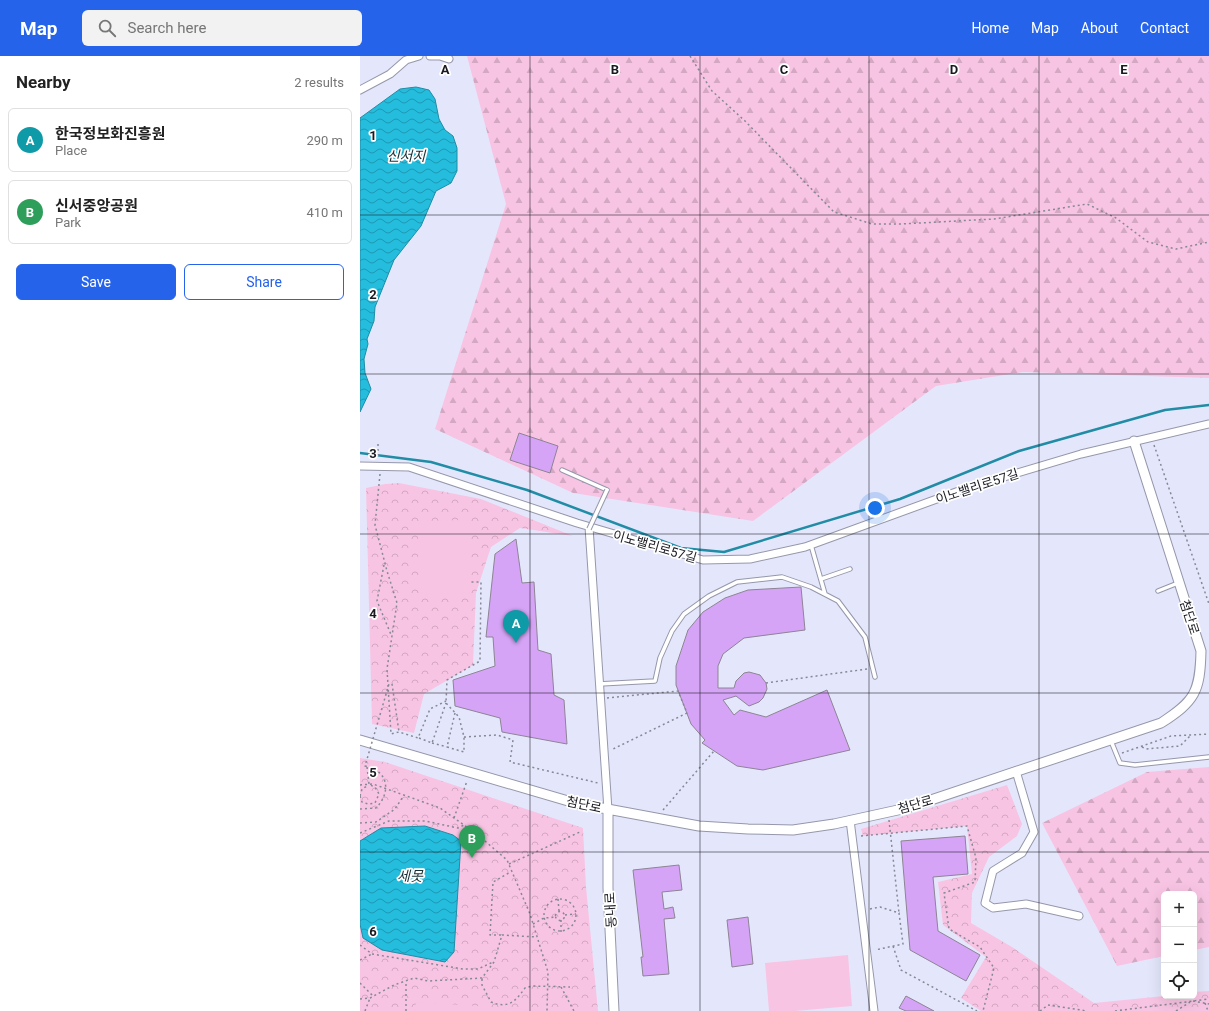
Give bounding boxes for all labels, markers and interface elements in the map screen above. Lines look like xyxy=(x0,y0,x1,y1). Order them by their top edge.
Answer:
search box xyxy=(82,10,362,46)
text: Map xyxy=(20,17,58,40)
icon: search xyxy=(96,17,118,39)
text: Search here xyxy=(128,19,206,37)
text: Home xyxy=(971,20,1009,36)
text: Map xyxy=(1031,20,1059,36)
text: About xyxy=(1081,20,1118,36)
text: Contact xyxy=(1140,20,1189,36)
text: A xyxy=(441,62,450,77)
text: B xyxy=(611,62,619,77)
text: C xyxy=(780,62,789,77)
text: D xyxy=(950,62,958,77)
text: E xyxy=(1120,62,1128,77)
text: Nearby xyxy=(16,72,71,92)
text: 2 results xyxy=(294,75,344,90)
text: 한국정보화진흥원 xyxy=(55,125,165,143)
text: 1 xyxy=(369,128,377,143)
text: A xyxy=(26,133,34,148)
text: 290 m xyxy=(306,133,343,148)
text: Place xyxy=(55,143,87,158)
water label: 신서지 xyxy=(387,148,426,164)
text: 신서중앙공원 xyxy=(55,197,138,215)
text: B xyxy=(26,205,34,220)
text: 410 m xyxy=(306,205,343,220)
text: Park xyxy=(55,215,81,230)
button: Save xyxy=(16,264,176,300)
button: Share xyxy=(184,264,344,300)
text: 2 xyxy=(369,287,377,302)
text: 3 xyxy=(369,446,377,461)
street label: 이노밸리로57길 xyxy=(934,466,1021,507)
your location xyxy=(865,498,885,518)
street label: 이노밸리로57길 xyxy=(611,527,698,566)
street label: 첨단로 xyxy=(1177,598,1202,637)
text: 4 xyxy=(369,606,377,621)
pin: A xyxy=(503,610,529,643)
text: 5 xyxy=(369,765,377,780)
street label: 첨단로 xyxy=(896,792,934,817)
street label: 첨단로 xyxy=(565,793,603,816)
pin: B xyxy=(459,825,485,858)
water label: 세못 xyxy=(397,868,424,884)
map controls xyxy=(1161,891,1197,999)
button: + xyxy=(1161,891,1197,927)
street label: 동내로 xyxy=(602,892,619,928)
text: 6 xyxy=(369,924,377,939)
button: − xyxy=(1161,927,1197,963)
button: locate xyxy=(1161,963,1197,999)

